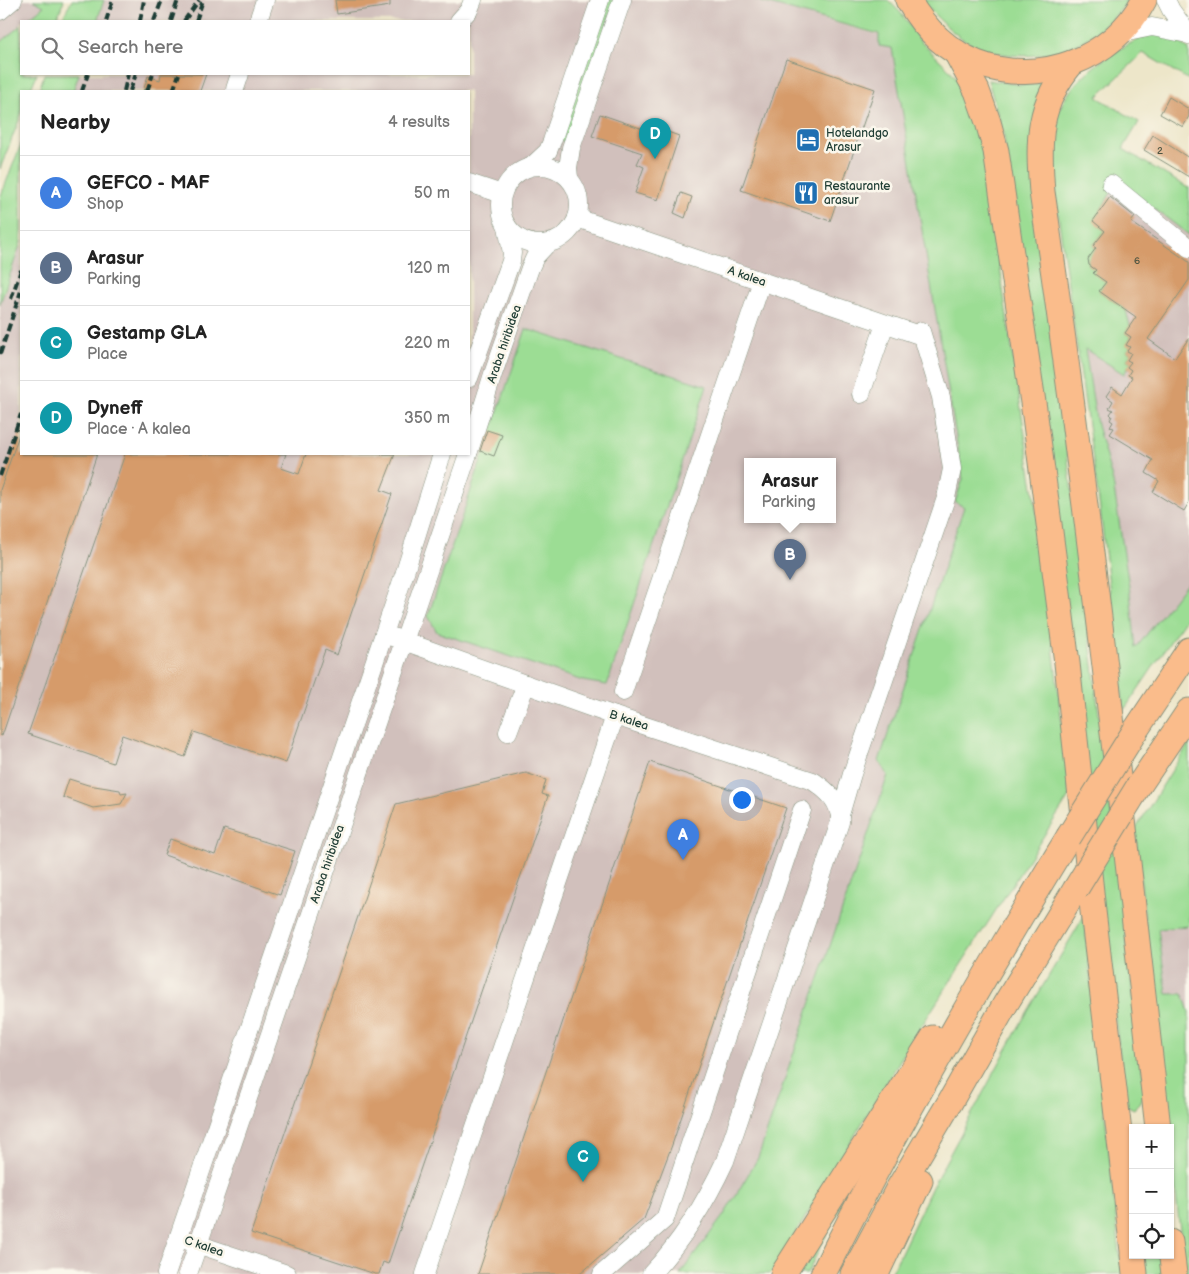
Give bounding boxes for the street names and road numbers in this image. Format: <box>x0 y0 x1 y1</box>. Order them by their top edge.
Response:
street label: A kalea <box>726 263 768 290</box>
street label: Araba hiribidea <box>484 303 525 385</box>
street label: B kalea <box>607 707 651 734</box>
street label: Araba hiribidea <box>307 823 348 905</box>
street label: C kalea <box>182 1233 226 1260</box>

